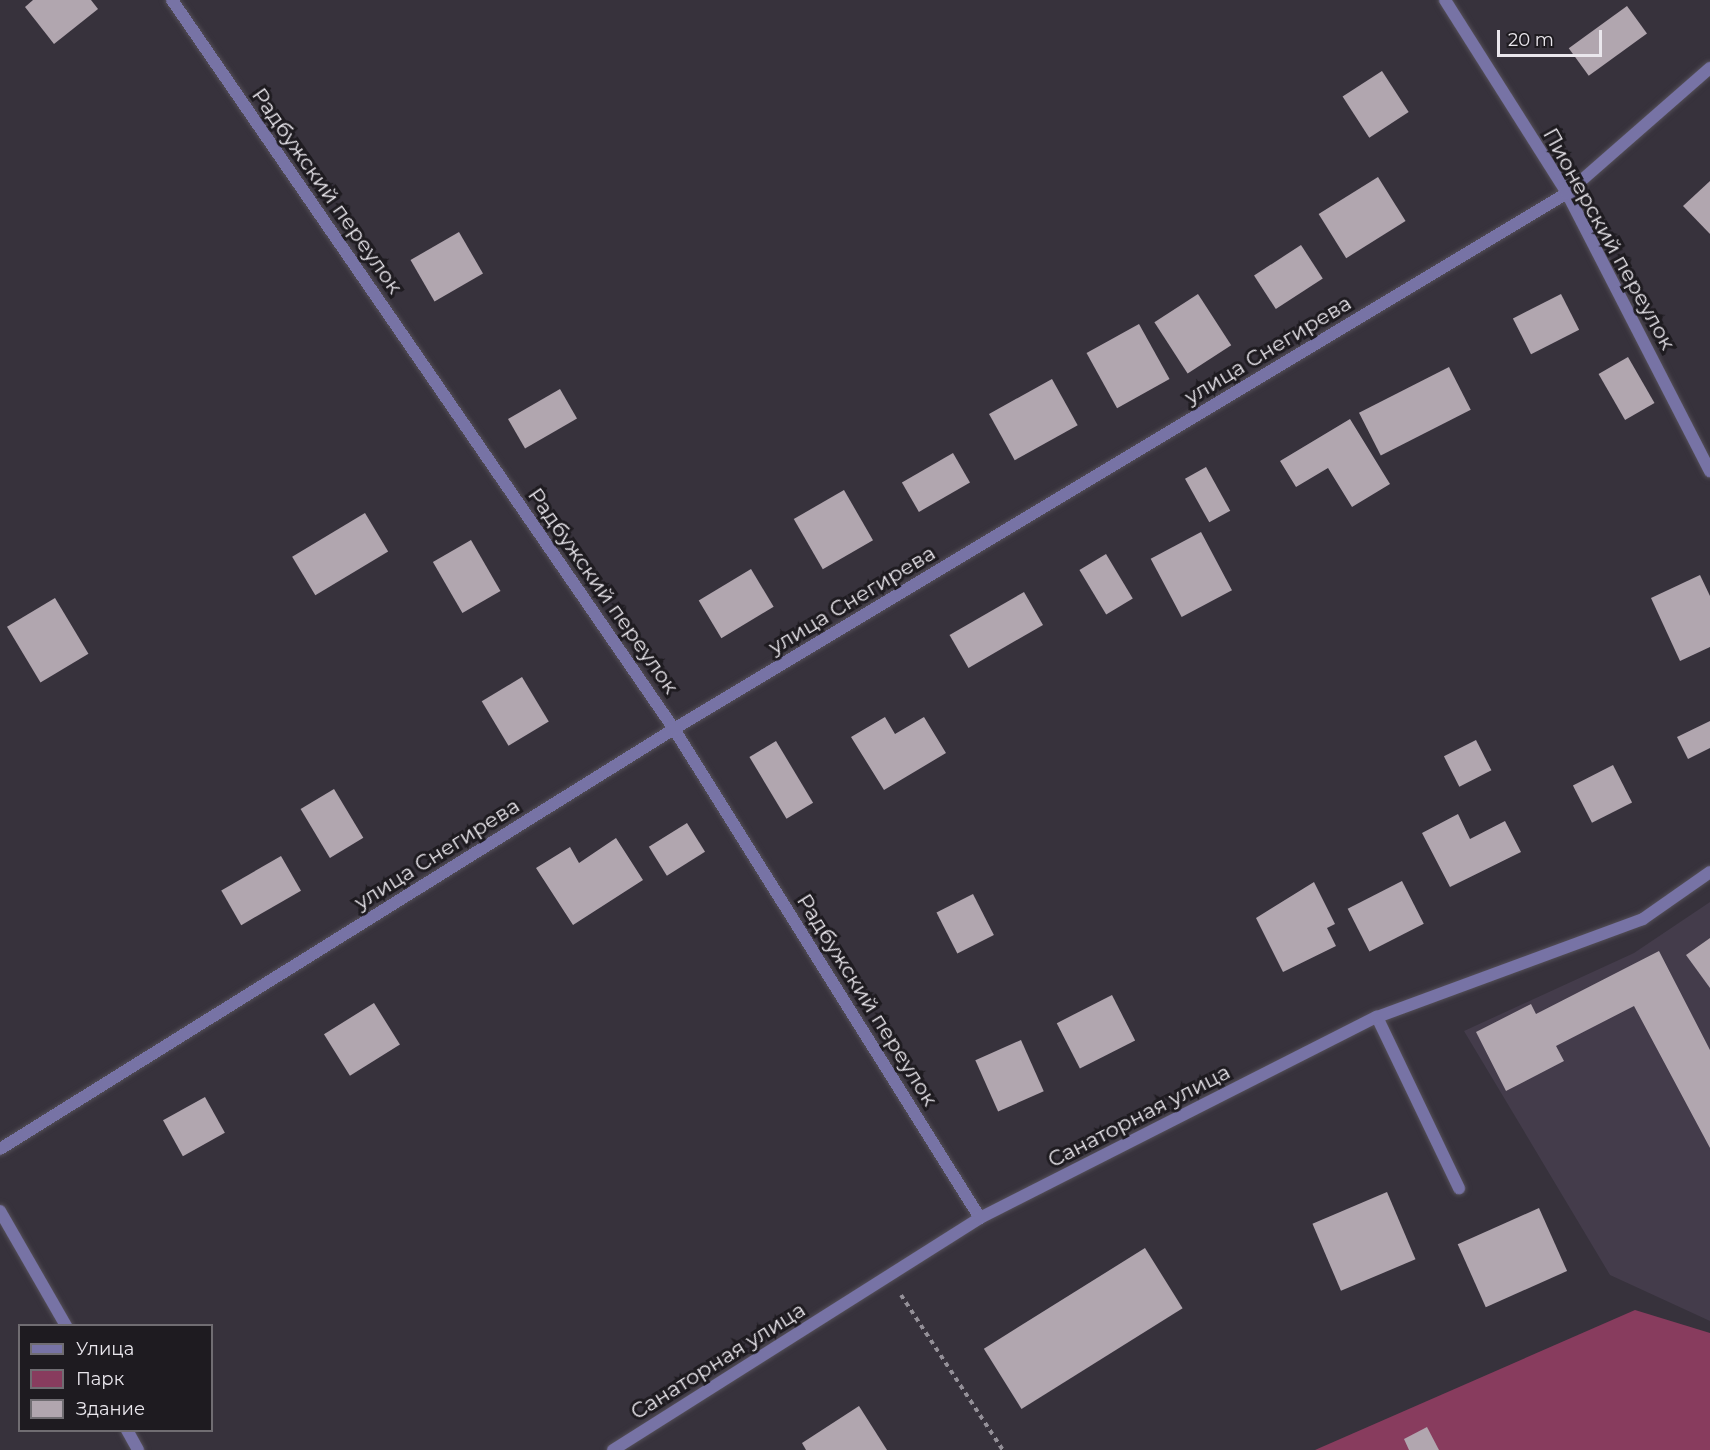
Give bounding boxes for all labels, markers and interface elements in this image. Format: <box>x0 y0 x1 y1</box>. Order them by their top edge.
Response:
scale bar <box>1500 18 1605 56</box>
text: 20 m <box>1508 29 1554 51</box>
street label: Радбужский переулок <box>246 83 408 299</box>
street label: Пионерский переулок <box>1538 124 1680 354</box>
street label: улица Снегирева <box>1180 290 1356 410</box>
street label: Радбужский переулок <box>522 483 684 699</box>
street label: улица Снегирева <box>764 540 940 660</box>
street label: улица Снегирева <box>350 793 524 915</box>
street label: Радбужский переулок <box>791 889 943 1111</box>
street label: Санаторная улица <box>1044 1059 1234 1173</box>
street label: Санаторная улица <box>626 1297 810 1425</box>
legend <box>18 1324 213 1432</box>
text: Улица <box>76 1338 134 1360</box>
text: Парк <box>76 1368 124 1390</box>
text: Здание <box>76 1398 145 1420</box>

